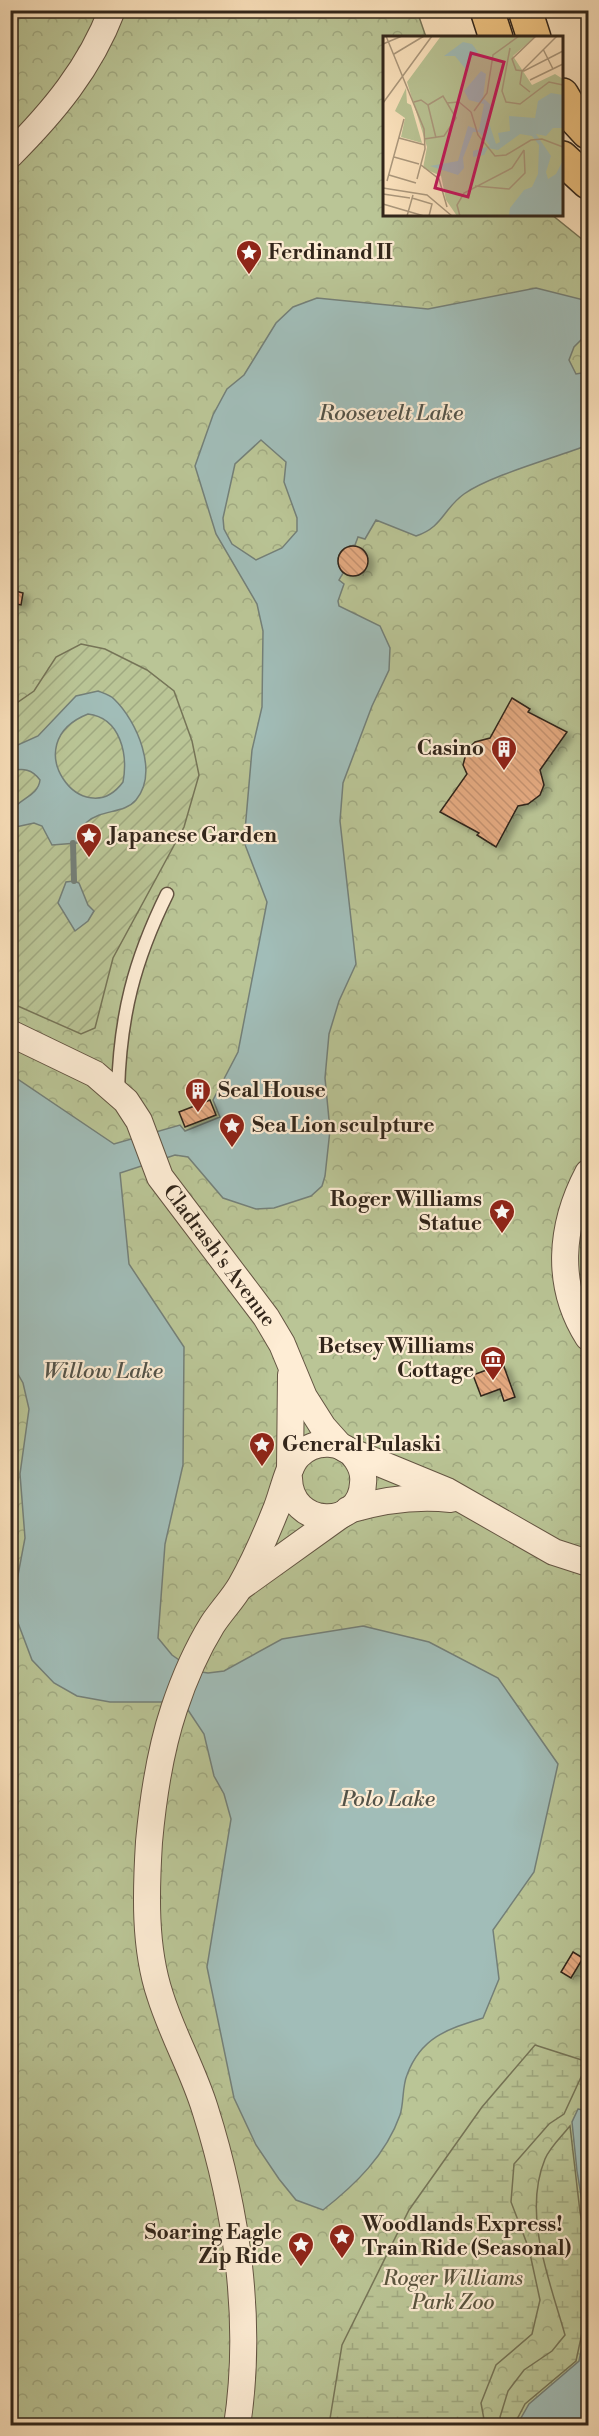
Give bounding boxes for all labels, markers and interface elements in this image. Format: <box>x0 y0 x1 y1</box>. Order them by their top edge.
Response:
inset map <box>383 36 563 216</box>
place icon: Ferdinand II <box>234 238 264 276</box>
place label: Ferdinand II <box>268 240 393 266</box>
water label: Roosevelt Lake <box>318 400 463 427</box>
building icon: Casino <box>489 734 519 772</box>
place label: Casino <box>417 736 484 762</box>
place icon: Japanese Garden <box>74 821 104 859</box>
place label: Japanese Garden <box>106 823 277 849</box>
building icon: Seal House <box>183 1076 213 1114</box>
place label: Seal House <box>218 1078 326 1104</box>
place icon: Sea Lion sculpture <box>217 1111 247 1149</box>
place label: Sea Lion sculpture <box>252 1113 435 1139</box>
street label: Cladrash's Avenue <box>157 1180 281 1332</box>
place label: Roger Williams Statue <box>330 1187 482 1237</box>
place icon: Roger Williams Statue <box>487 1197 517 1235</box>
place label: Betsey Williams Cottage <box>318 1334 474 1384</box>
museum icon: Betsey Williams Cottage <box>478 1344 508 1382</box>
water label: Willow Lake <box>43 1358 163 1385</box>
place icon: General Pulaski <box>247 1430 277 1468</box>
place label: General Pulaski <box>282 1432 441 1458</box>
water label: Polo Lake <box>340 1786 435 1813</box>
place label: Woodlands Express! Train Ride (Seasonal) <box>361 2212 571 2262</box>
place label: Soaring Eagle Zip Ride <box>145 2220 282 2270</box>
place icon: Woodlands Express! Train Ride (Seasonal) <box>327 2222 357 2260</box>
place icon: Soaring Eagle Zip Ride <box>286 2230 316 2268</box>
park label: Roger Williams Park Zoo <box>382 2266 523 2316</box>

